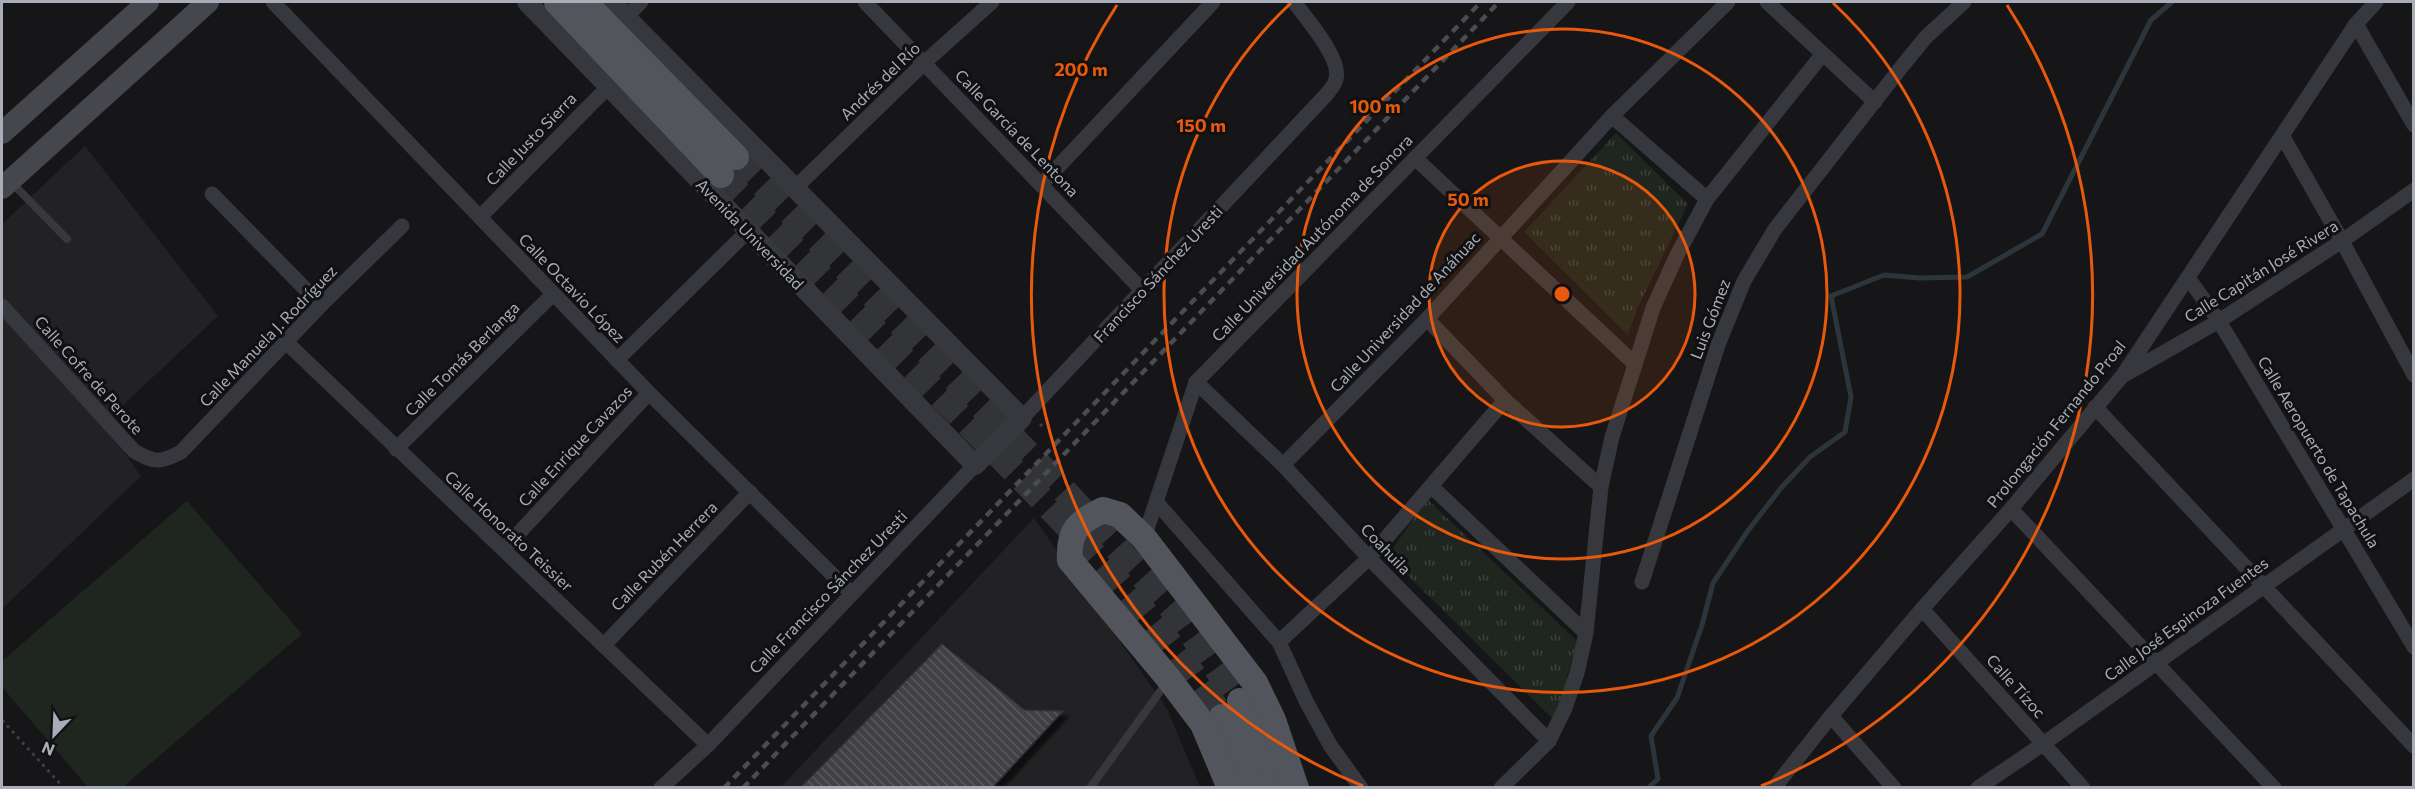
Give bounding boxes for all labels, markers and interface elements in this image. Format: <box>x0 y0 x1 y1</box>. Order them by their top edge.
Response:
street label: Andrés del Río <box>836 38 923 123</box>
text: 200 m <box>1054 58 1108 80</box>
street label: Calle García de Lentona <box>952 65 1083 200</box>
street label: Calle Justo Sierra <box>482 88 580 189</box>
text: 100 m <box>1349 95 1401 117</box>
text: 150 m <box>1176 114 1226 136</box>
street label: Calle Universidad Autónoma de Sonora <box>1207 130 1416 345</box>
street label: Avenida Universidad <box>693 174 808 293</box>
text: 50 m <box>1447 188 1489 210</box>
street label: Francisco Sánchez Uresti <box>1089 201 1226 346</box>
street label: Calle Capitán José Rivera <box>2180 215 2341 326</box>
street label: Calle Universidad de Anáhuac <box>1326 228 1484 395</box>
street label: Calle Octavio López <box>515 229 629 346</box>
street label: Calle Manuela J. Rodríguez <box>195 261 340 410</box>
street label: Luis Gómez <box>1686 276 1734 362</box>
centre of rings <box>1552 284 1572 304</box>
street label: Calle Tomás Berlanga <box>401 298 523 420</box>
street label: Calle Cofre de Perote <box>31 312 148 438</box>
street label: Prolongación Fernando Proal <box>1982 336 2129 511</box>
street label: Calle Aeropuerto de Tapachula <box>2255 352 2384 551</box>
street label: Calle Enrique Cavazos <box>514 381 635 510</box>
street label: Calle Honorato Teissier <box>441 466 578 595</box>
street label: Calle Rubén Herrera <box>607 497 721 614</box>
street label: Calle Francisco Sánchez Uresti <box>745 506 911 677</box>
street label: Coahuila <box>1357 519 1415 578</box>
street label: Calle José Espinoza Fuentes <box>2100 553 2271 684</box>
street label: Calle Tízoc <box>1983 650 2050 721</box>
north arrow <box>24 705 84 765</box>
text: N <box>39 738 57 760</box>

